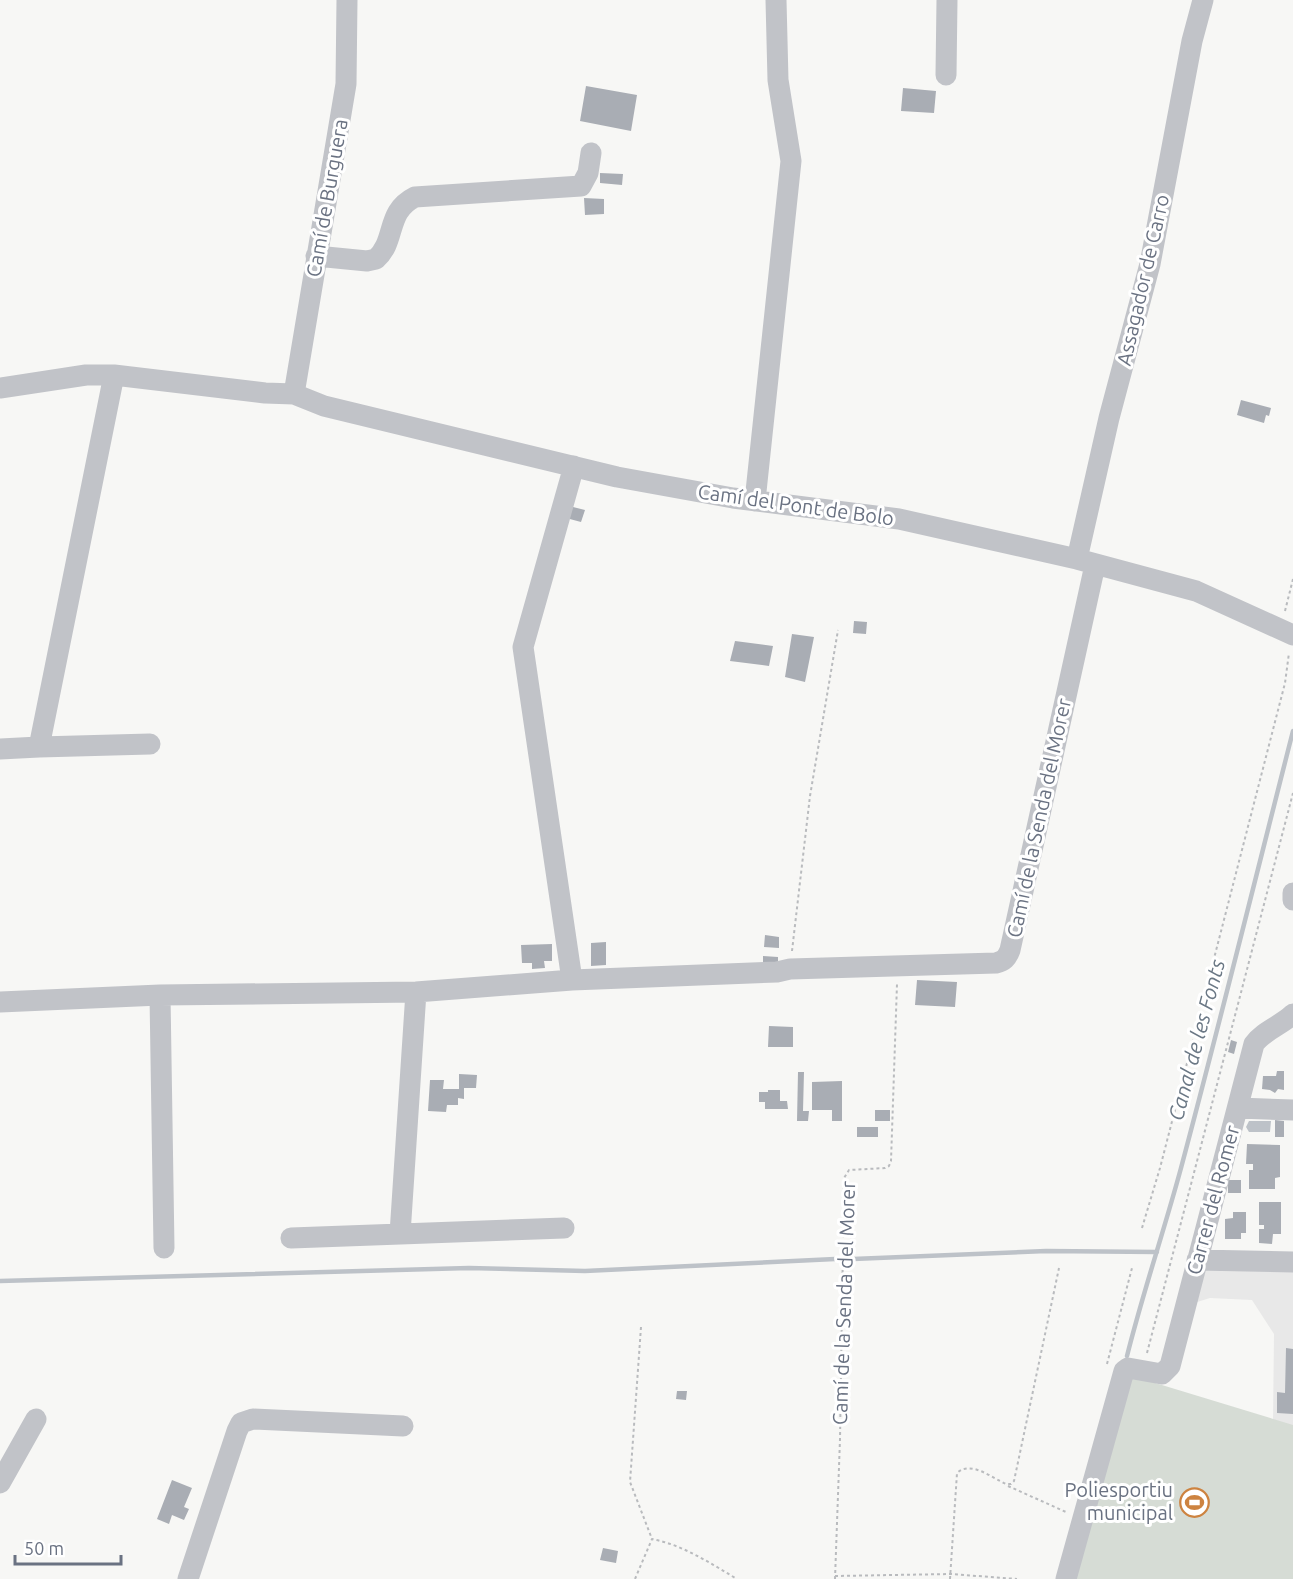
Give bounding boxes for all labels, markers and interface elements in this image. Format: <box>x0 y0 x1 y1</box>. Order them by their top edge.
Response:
street label: Camí de Burguera <box>301 117 352 279</box>
street label: Assagador de Carro <box>1112 192 1173 368</box>
street label: Camí del Pont de Bolo <box>697 479 896 530</box>
street label: Camí de la Senda del Morer <box>1002 696 1075 940</box>
water label: Canal de les Fonts <box>1163 956 1229 1123</box>
street label: Carrer del Romer <box>1182 1122 1244 1277</box>
street label: Camí de la Senda del Morer <box>828 1180 859 1425</box>
place label: Poliesportiu municipal <box>1065 1478 1173 1524</box>
sports icon: Poliesportiu municipal <box>1178 1486 1210 1518</box>
scale bar <box>15 1528 122 1566</box>
text: 50 m <box>24 1538 64 1558</box>

